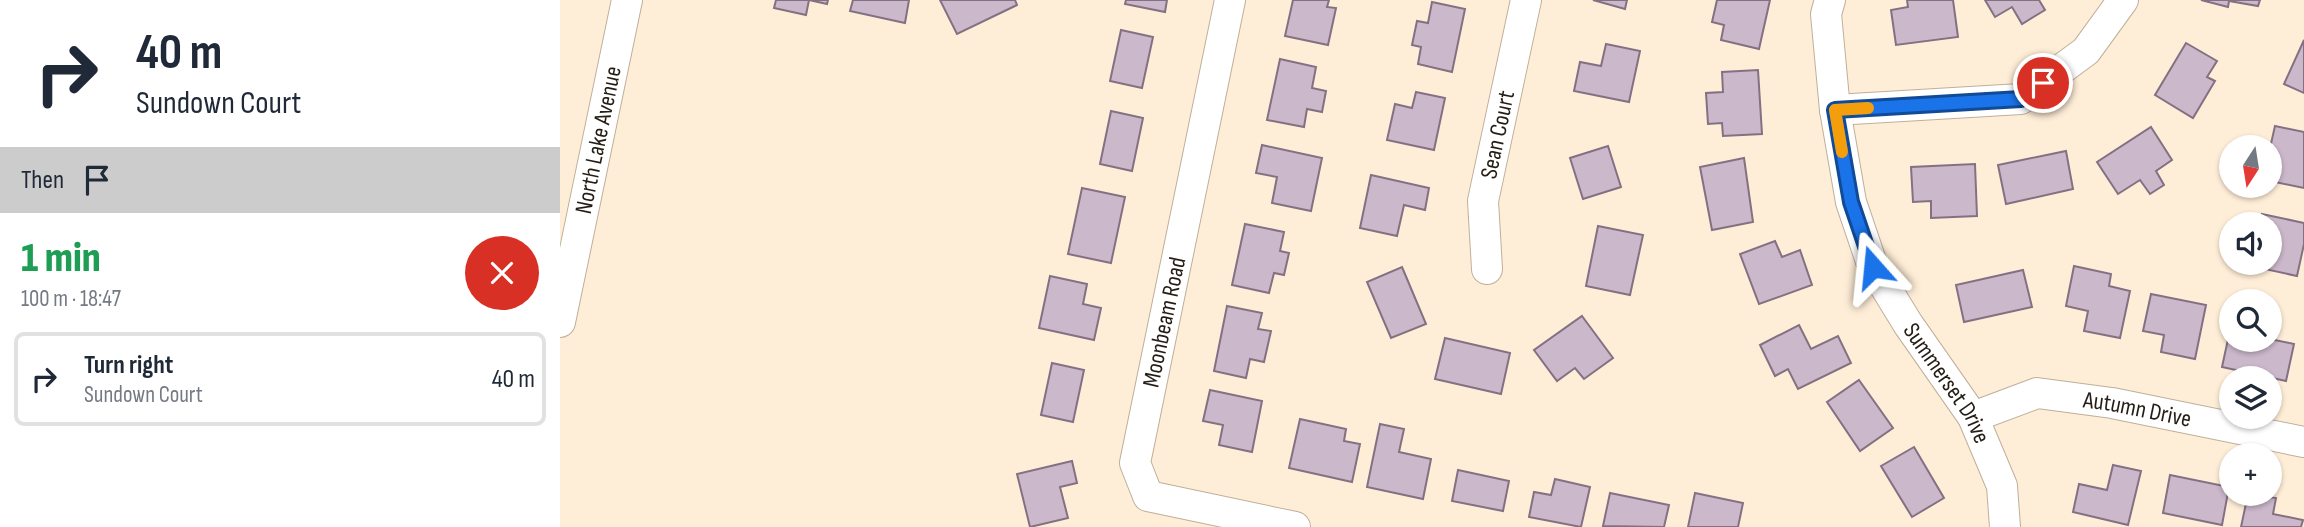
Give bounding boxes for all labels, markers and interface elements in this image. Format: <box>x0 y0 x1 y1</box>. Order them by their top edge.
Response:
text: 40 m <box>136 24 222 83</box>
icon: right <box>21 28 112 119</box>
pin <box>2013 53 2073 113</box>
street label: North Lake Avenue <box>569 64 628 216</box>
icon: arrive <box>2024 64 2062 102</box>
text: Sundown Court <box>136 84 301 123</box>
street label: Sean Court <box>1474 88 1521 181</box>
north arrow <box>2219 135 2282 198</box>
map controls <box>2219 135 2282 506</box>
icon: arrive <box>78 161 116 199</box>
text: Then <box>21 165 64 196</box>
button: sound <box>2219 212 2282 275</box>
position arrow <box>1836 230 1910 304</box>
text: 1 min <box>21 233 101 284</box>
button: close <box>465 236 539 310</box>
street label: Moonbeam Road <box>1137 254 1192 390</box>
text: 100 m · 18:47 <box>21 285 121 313</box>
button: search <box>2219 289 2282 352</box>
street label: Summerset Drive <box>1897 317 1996 448</box>
text: Turn right <box>84 350 173 381</box>
icon: right <box>25 360 63 398</box>
text: 40 m <box>492 364 535 395</box>
button: layers <box>2219 366 2282 429</box>
text: Sundown Court <box>84 381 203 409</box>
street label: Autumn Drive <box>2081 385 2194 434</box>
button: + <box>2219 443 2282 506</box>

